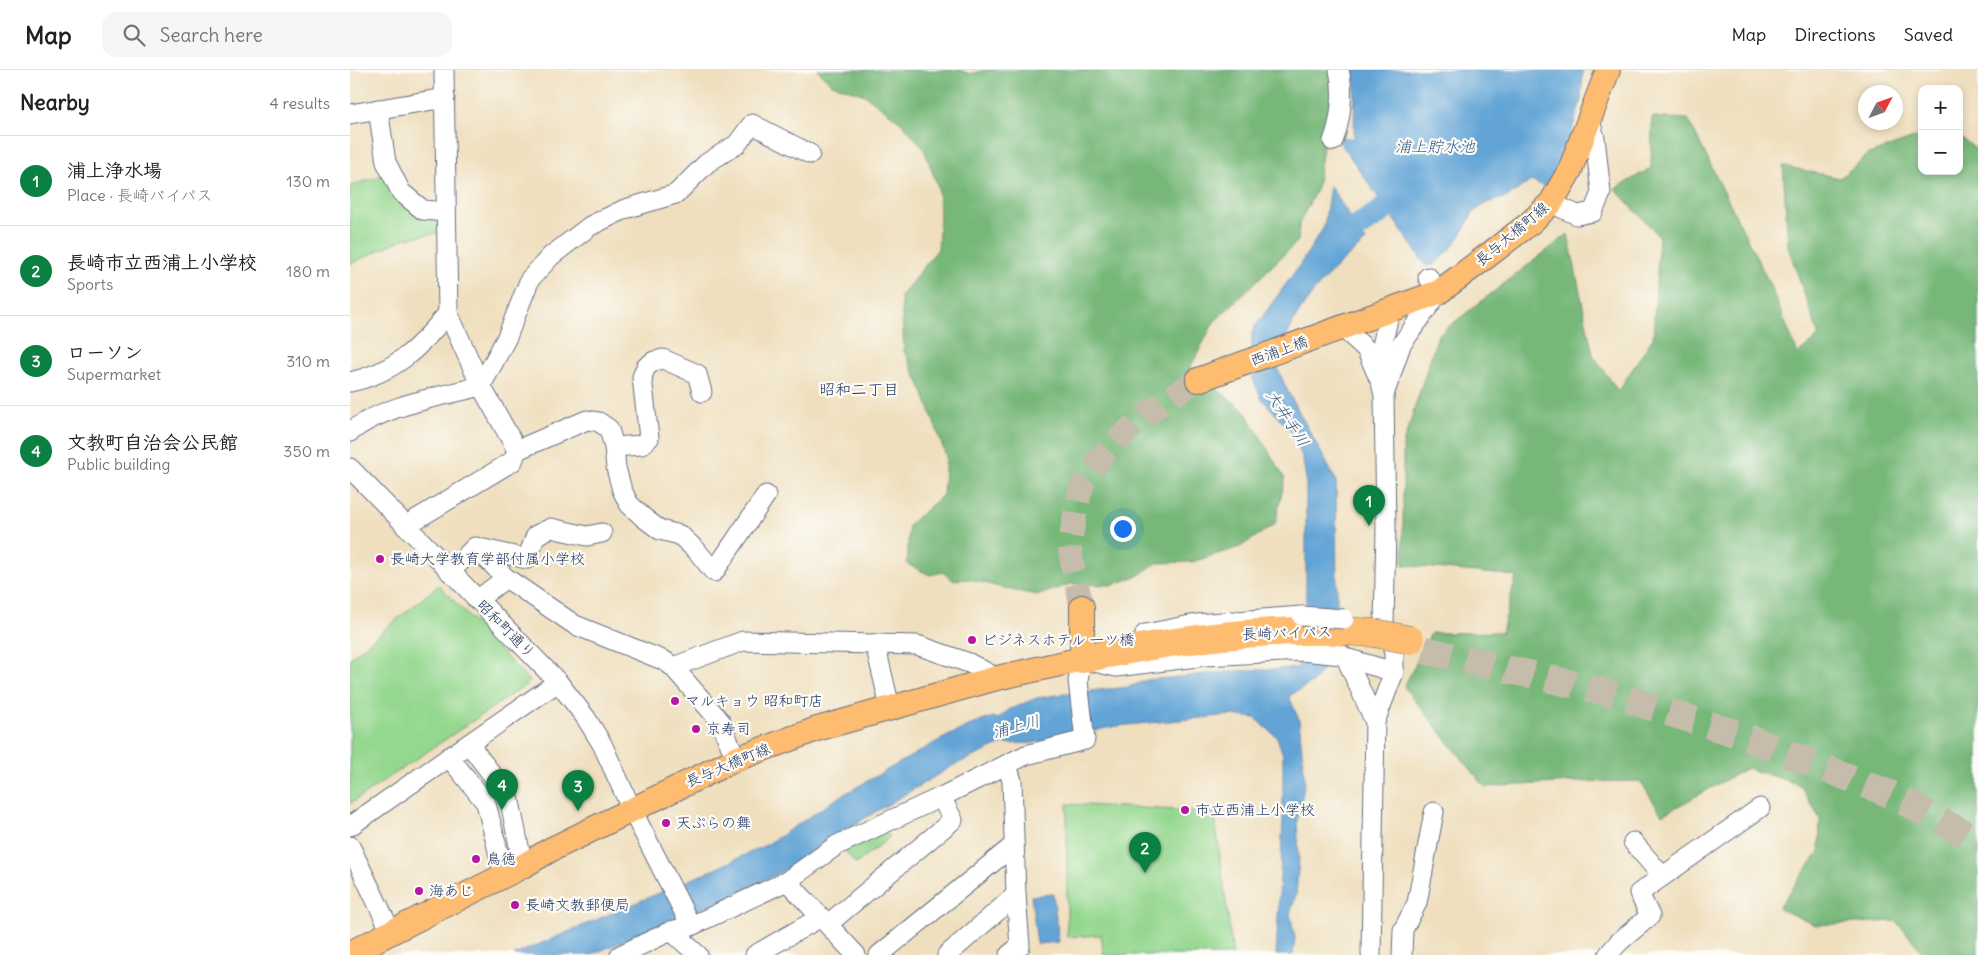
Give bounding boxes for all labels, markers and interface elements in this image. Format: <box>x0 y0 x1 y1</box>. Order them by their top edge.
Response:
search box <box>102 12 452 57</box>
text: Map <box>25 20 72 50</box>
icon: search <box>120 21 148 49</box>
text: Search here <box>160 23 263 47</box>
text: Map <box>1731 23 1766 46</box>
text: Directions <box>1794 23 1876 46</box>
text: Saved <box>1904 23 1953 46</box>
north arrow <box>1858 85 1903 130</box>
map controls <box>1918 85 1963 175</box>
button: + <box>1918 85 1963 130</box>
text: Nearby <box>20 89 90 116</box>
text: 4 results <box>269 93 330 113</box>
button: − <box>1918 130 1963 175</box>
water label: 浦上貯水池 <box>1395 136 1476 156</box>
text: 浦上浄水場 <box>67 158 162 182</box>
text: 1 <box>33 171 39 191</box>
text: 130 m <box>286 171 330 191</box>
text: Place · 長崎バイパス <box>67 185 213 205</box>
street label: 長与大橋町線 <box>1471 197 1552 270</box>
text: 長崎市立西浦上小学校 <box>67 250 257 274</box>
text: 2 <box>32 261 40 281</box>
text: 180 m <box>286 261 330 281</box>
text: Sports <box>67 274 113 294</box>
street label: 西浦上橋 <box>1247 331 1310 370</box>
text: ローソン <box>67 340 143 364</box>
text: 3 <box>31 351 41 371</box>
text: 310 m <box>286 351 330 371</box>
text: Supermarket <box>67 364 161 384</box>
district label: 昭和二丁目 <box>819 379 899 399</box>
water label: 大井手川 <box>1262 386 1314 450</box>
text: 文教町自治会公民館 <box>67 430 238 454</box>
text: 4 <box>31 441 41 461</box>
text: 350 m <box>283 441 330 461</box>
text: Public building <box>67 454 170 474</box>
pin: 1 <box>1353 485 1385 526</box>
your location <box>1110 516 1136 542</box>
place label: 長崎大学教育学部付属小学校 <box>390 549 585 568</box>
marker: 長崎大学教育学部付属小学校 <box>374 553 386 565</box>
street label: 昭和町通り <box>473 595 540 662</box>
street label: 長崎バイパス <box>1242 621 1332 644</box>
place label: ビジネスホテル 一ツ橋 <box>982 630 1134 649</box>
marker: ビジネスホテル 一ツ橋 <box>966 634 978 646</box>
place label: マルキョウ 昭和町店 <box>685 691 823 710</box>
marker: マルキョウ 昭和町店 <box>669 695 681 707</box>
water label: 浦上川 <box>990 710 1042 742</box>
place label: 京寿司 <box>706 719 751 738</box>
marker: 京寿司 <box>690 723 702 735</box>
street label: 長与大橋町線 <box>683 738 773 791</box>
pin: 4 <box>486 769 518 810</box>
pin: 3 <box>562 770 594 811</box>
place label: 市立西浦上小学校 <box>1195 800 1315 819</box>
marker: 市立西浦上小学校 <box>1179 804 1191 816</box>
place label: 天ぷらの舞 <box>676 813 751 832</box>
marker: 天ぷらの舞 <box>660 817 672 829</box>
pin: 2 <box>1129 832 1161 873</box>
place label: 鳥徳 <box>486 849 516 868</box>
marker: 鳥徳 <box>470 853 482 865</box>
place label: 海あじ <box>429 881 474 900</box>
marker: 海あじ <box>413 885 425 897</box>
place label: 長崎文教郵便局 <box>525 895 630 914</box>
marker: 長崎文教郵便局 <box>509 899 521 911</box>

